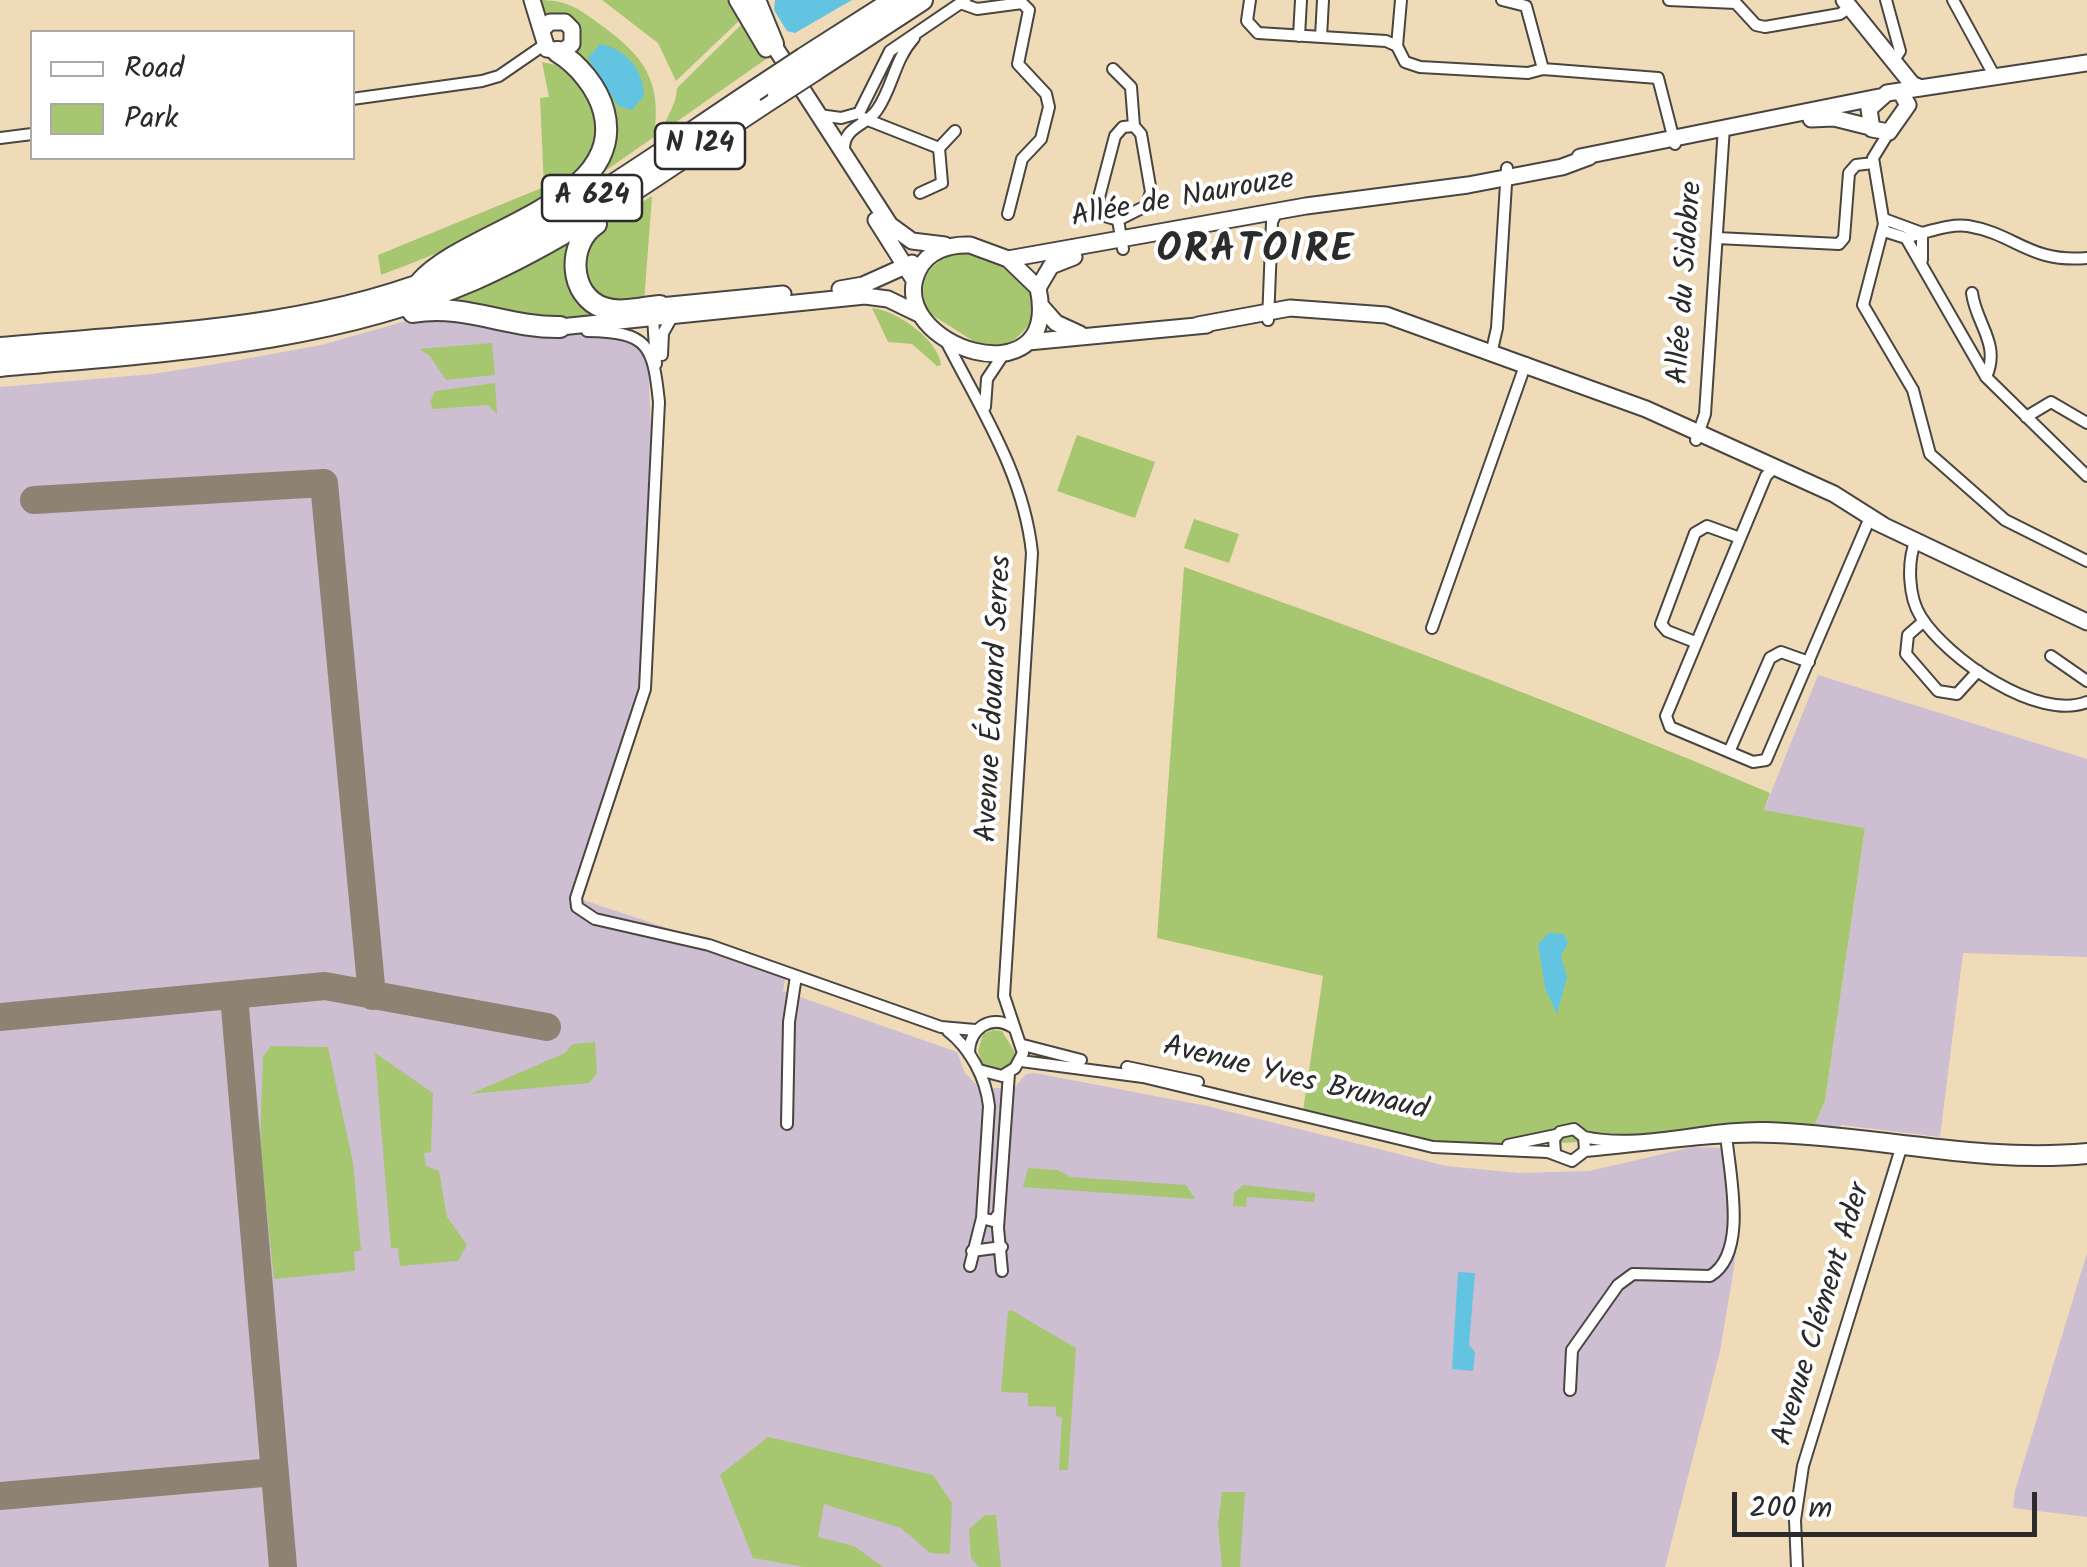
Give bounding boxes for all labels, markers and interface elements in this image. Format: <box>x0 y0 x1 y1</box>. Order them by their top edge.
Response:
legend <box>30 30 355 160</box>
text: Road <box>124 45 184 93</box>
text: Park <box>124 95 178 143</box>
road number: N 124 <box>655 123 745 169</box>
street label: Allée de Naurouze <box>1069 164 1297 238</box>
road number: A 624 <box>542 175 642 221</box>
street label: Allée du Sidobre <box>1663 180 1713 386</box>
district label: ORATOIRE <box>1157 230 1355 278</box>
street label: Avenue Édouard Serres <box>972 555 1022 843</box>
street label: Avenue Yves Brunaud <box>1159 1031 1431 1131</box>
street label: Avenue Clément Ader <box>1767 1179 1881 1451</box>
scale bar <box>1737 1472 2042 1534</box>
text: 200 m <box>1749 1485 1832 1533</box>

